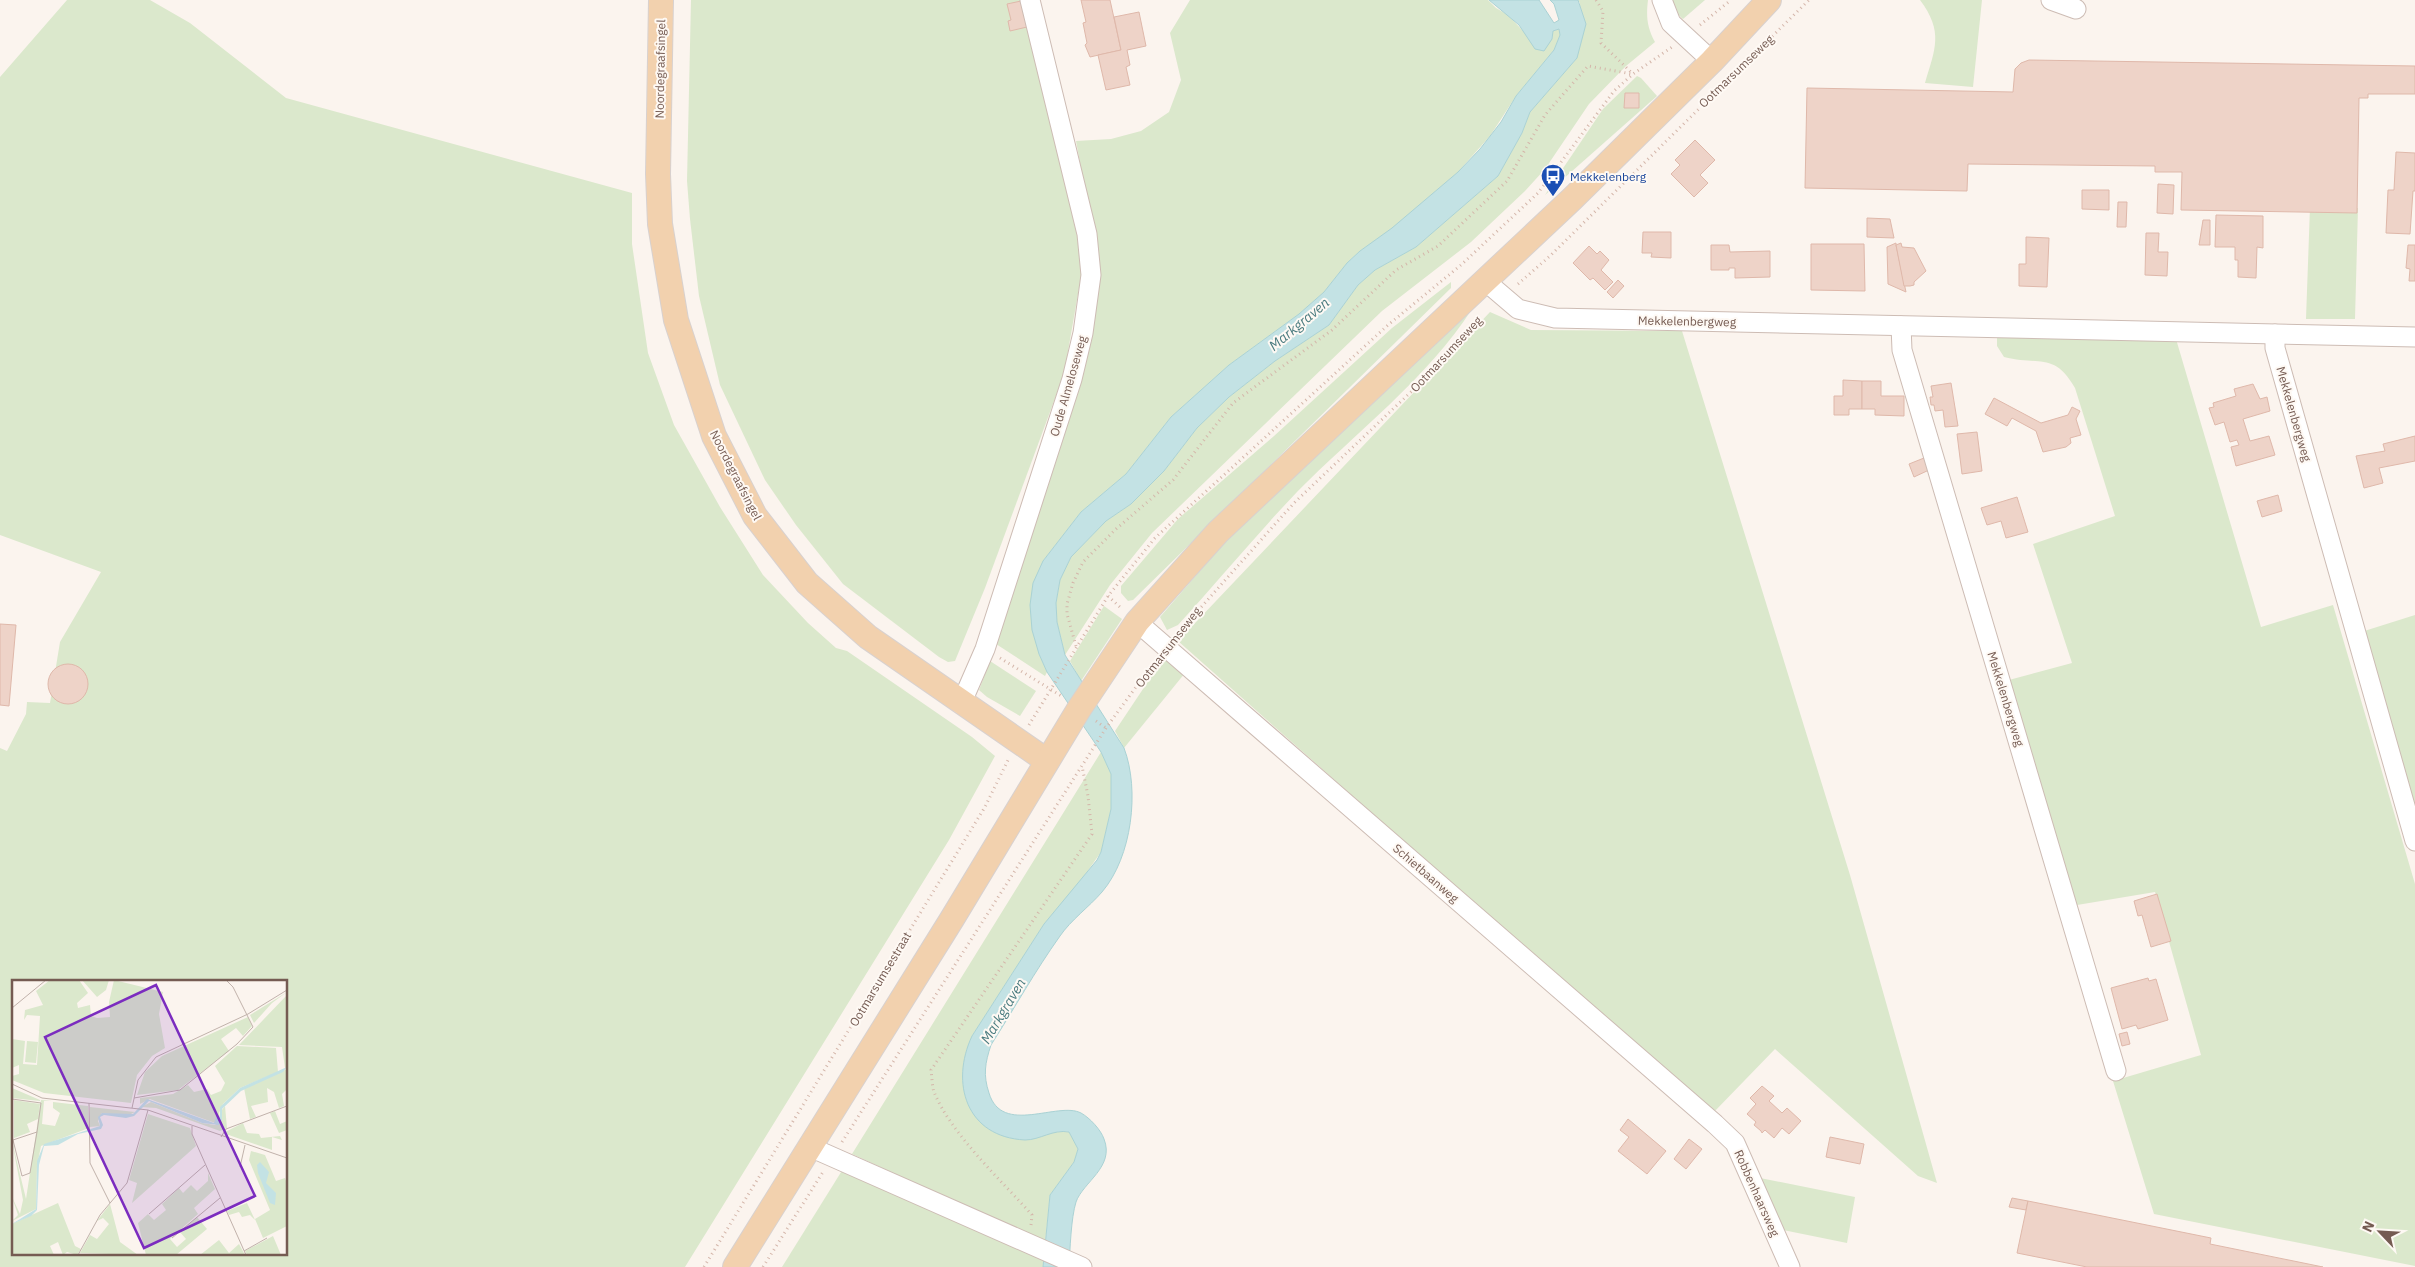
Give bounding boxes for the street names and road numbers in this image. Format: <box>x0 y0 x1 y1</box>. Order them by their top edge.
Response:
street label: Noordegraafsingel <box>652 19 668 119</box>
street label: Ootmarsumseweg <box>1695 31 1777 111</box>
street label: Ootmarsumseweg <box>1407 312 1485 395</box>
street label: Mekkelenbergweg <box>1638 313 1737 329</box>
street label: Oude Almeloseweg <box>1046 333 1090 438</box>
street label: Mekkelenbergweg <box>2273 365 2315 464</box>
street label: Noordegraafsingel <box>707 427 765 523</box>
street label: Ootmarsumseweg <box>1132 603 1205 690</box>
street label: Mekkelenbergweg <box>1984 650 2028 749</box>
street label: Schietbaanweg <box>1390 840 1462 906</box>
street label: Ootmarsumsestraat <box>846 929 914 1029</box>
street label: Robbenhaarsweg <box>1731 1147 1783 1239</box>

